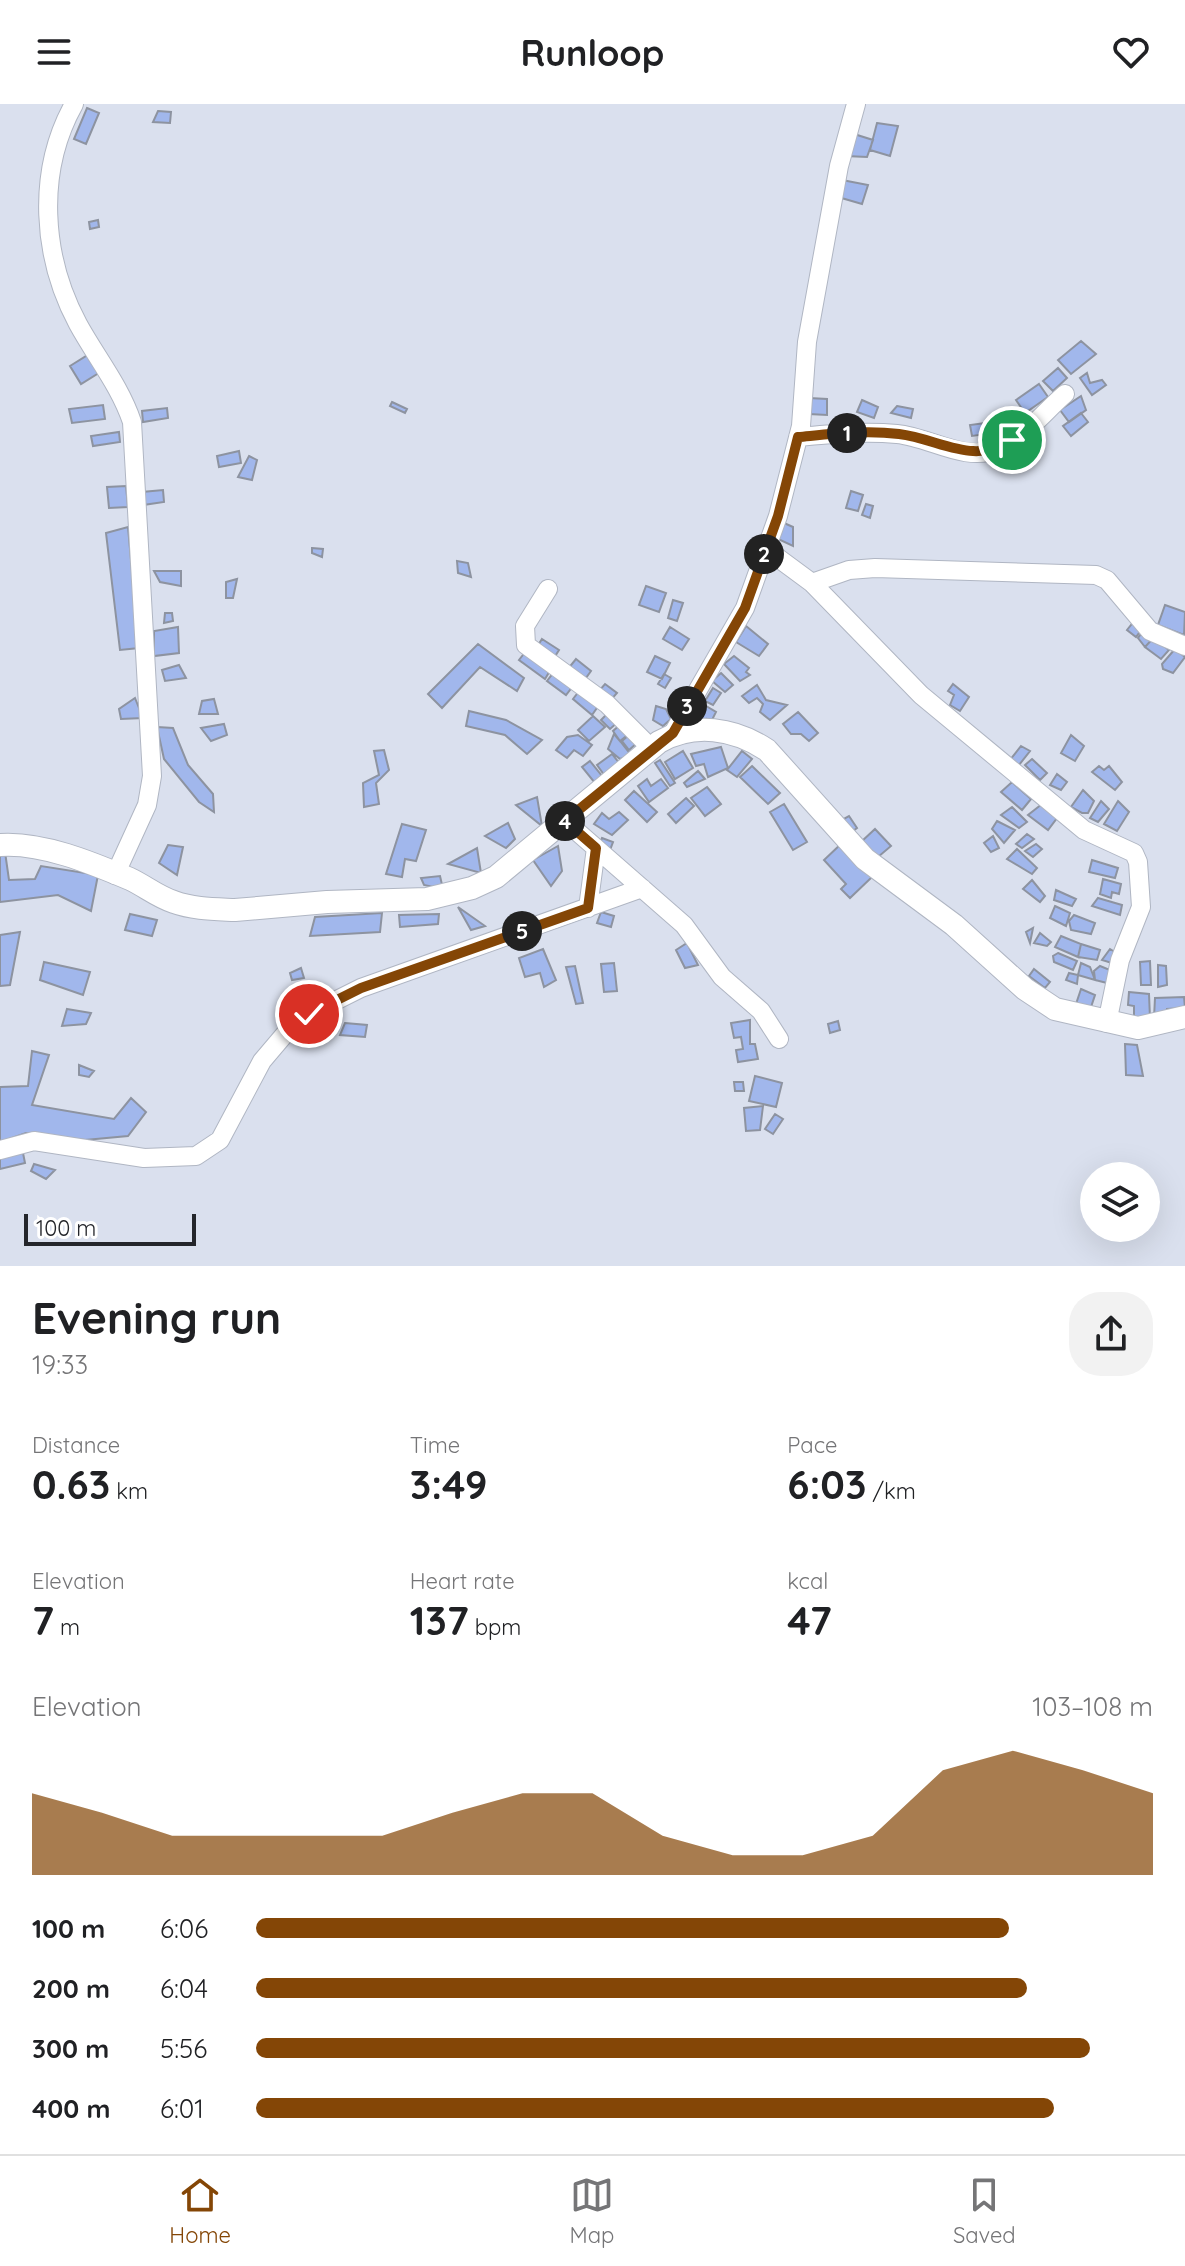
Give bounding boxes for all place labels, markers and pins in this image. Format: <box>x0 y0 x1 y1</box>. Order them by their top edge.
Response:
pin <box>978 406 1046 474</box>
pin: 1 <box>827 413 867 453</box>
pin: 2 <box>744 534 784 574</box>
pin: 3 <box>667 686 707 726</box>
pin: 4 <box>545 801 585 841</box>
pin: 5 <box>502 911 542 951</box>
pin <box>275 980 343 1048</box>

